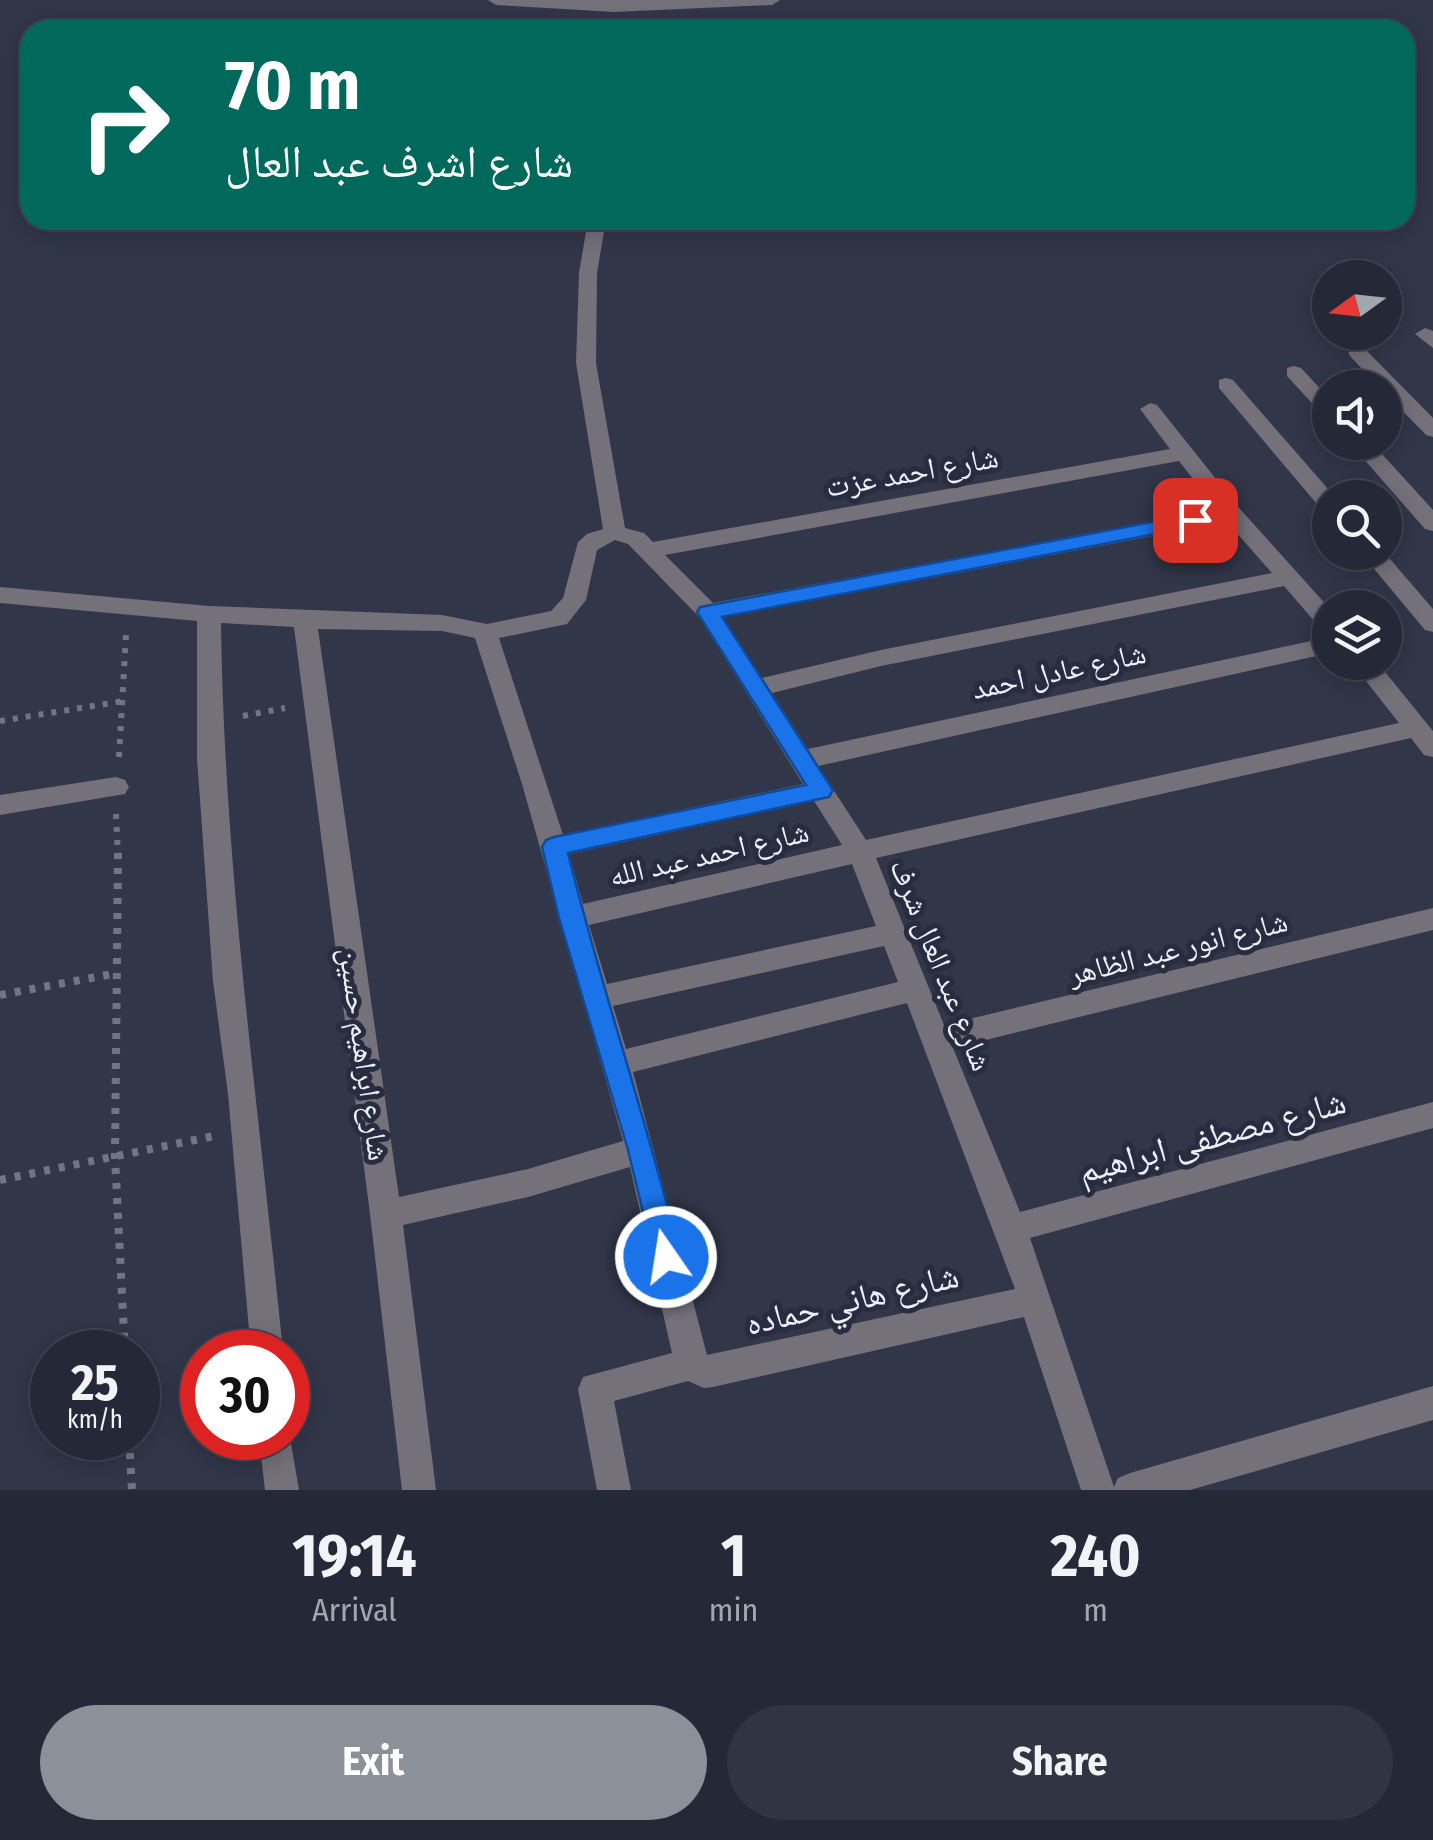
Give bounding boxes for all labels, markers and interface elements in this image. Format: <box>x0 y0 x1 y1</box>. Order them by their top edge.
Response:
text: 70 m <box>225 44 360 128</box>
icon: right <box>60 60 190 190</box>
text: شارع اشرف عبد العال <box>225 135 573 189</box>
north arrow <box>1312 260 1402 350</box>
map controls <box>1312 260 1402 680</box>
button: sound <box>1312 370 1402 460</box>
street label: شارع احمد عزت <box>823 439 1001 506</box>
pin <box>1153 478 1238 563</box>
button: search <box>1312 480 1402 570</box>
icon: arrive <box>1168 493 1223 548</box>
button: layers <box>1312 590 1402 680</box>
street label: شارع عادل احمد <box>969 635 1150 708</box>
street label: شارع احمد عبد الله <box>606 814 812 895</box>
street label: شارع عبد العال شرف <box>881 854 1000 1076</box>
street label: شارع انور عبد الظاهر <box>1064 903 1292 994</box>
street label: شارع ابراهيم حسين <box>329 945 397 1163</box>
street label: شارع مصطفى ابراهيم <box>1074 1080 1351 1194</box>
position arrow <box>614 1205 718 1309</box>
street label: شارع هاني حماده <box>741 1254 964 1351</box>
speed limit sign: 30 <box>180 1330 310 1460</box>
text: 25 <box>71 1353 119 1413</box>
text: km/h <box>67 1405 123 1435</box>
text: 19:14 <box>292 1520 417 1592</box>
text: 1 <box>721 1520 746 1592</box>
text: 240 <box>1051 1520 1141 1592</box>
text: Arrival <box>312 1591 397 1629</box>
text: min <box>709 1591 758 1629</box>
text: m <box>1083 1591 1108 1629</box>
button: Exit <box>40 1705 707 1820</box>
button: Share <box>727 1705 1393 1820</box>

